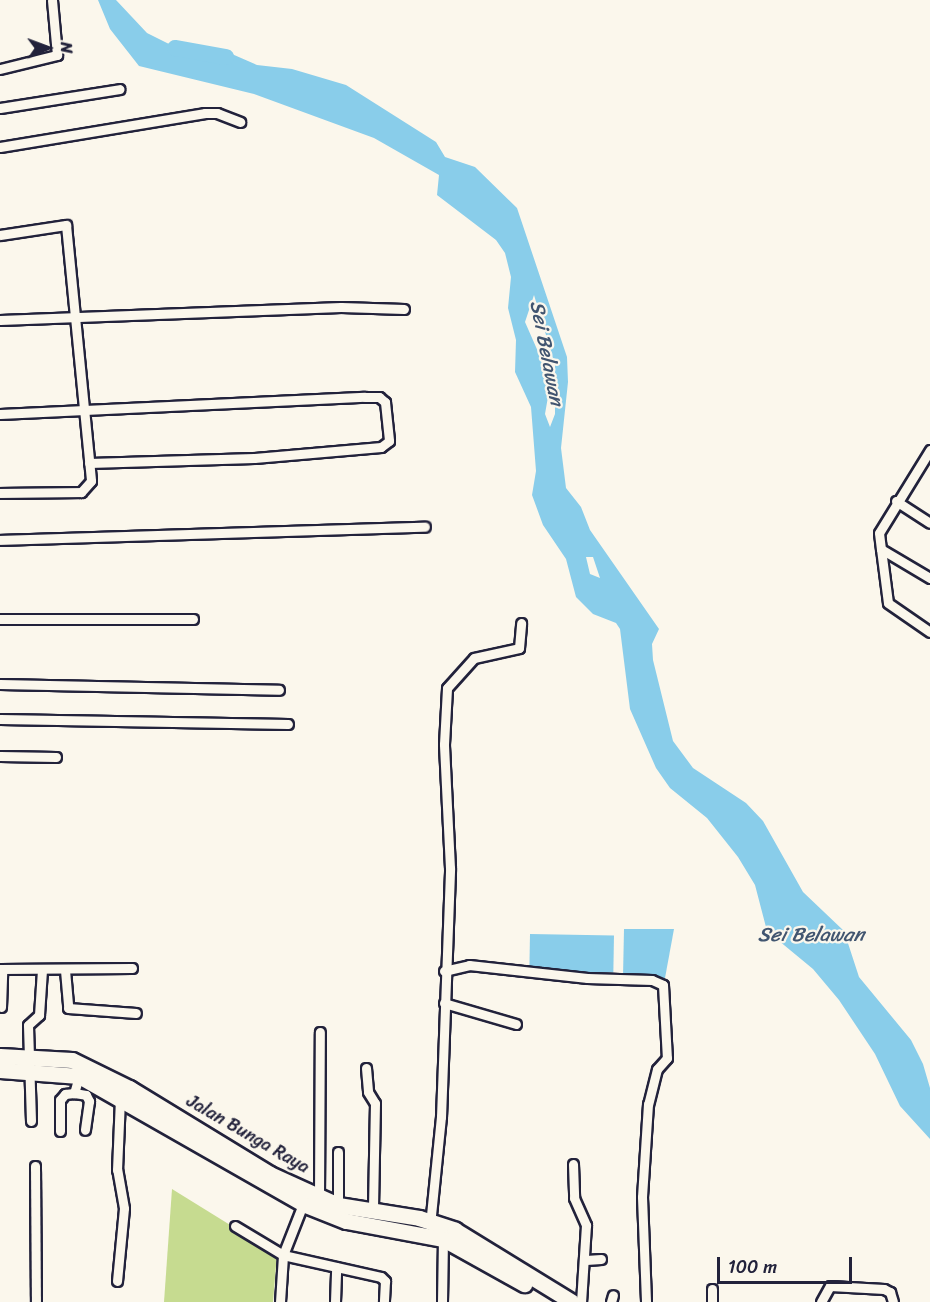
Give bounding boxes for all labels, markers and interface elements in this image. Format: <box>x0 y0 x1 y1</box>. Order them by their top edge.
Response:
north arrow <box>18 18 78 78</box>
text: N <box>52 42 81 53</box>
water label: Sei Belawan <box>525 298 569 408</box>
water label: Sei Belawan <box>758 922 864 946</box>
street label: Jalan Bunga Raya <box>183 1090 313 1178</box>
scale bar <box>720 1245 855 1283</box>
text: 100 m <box>728 1251 777 1283</box>

